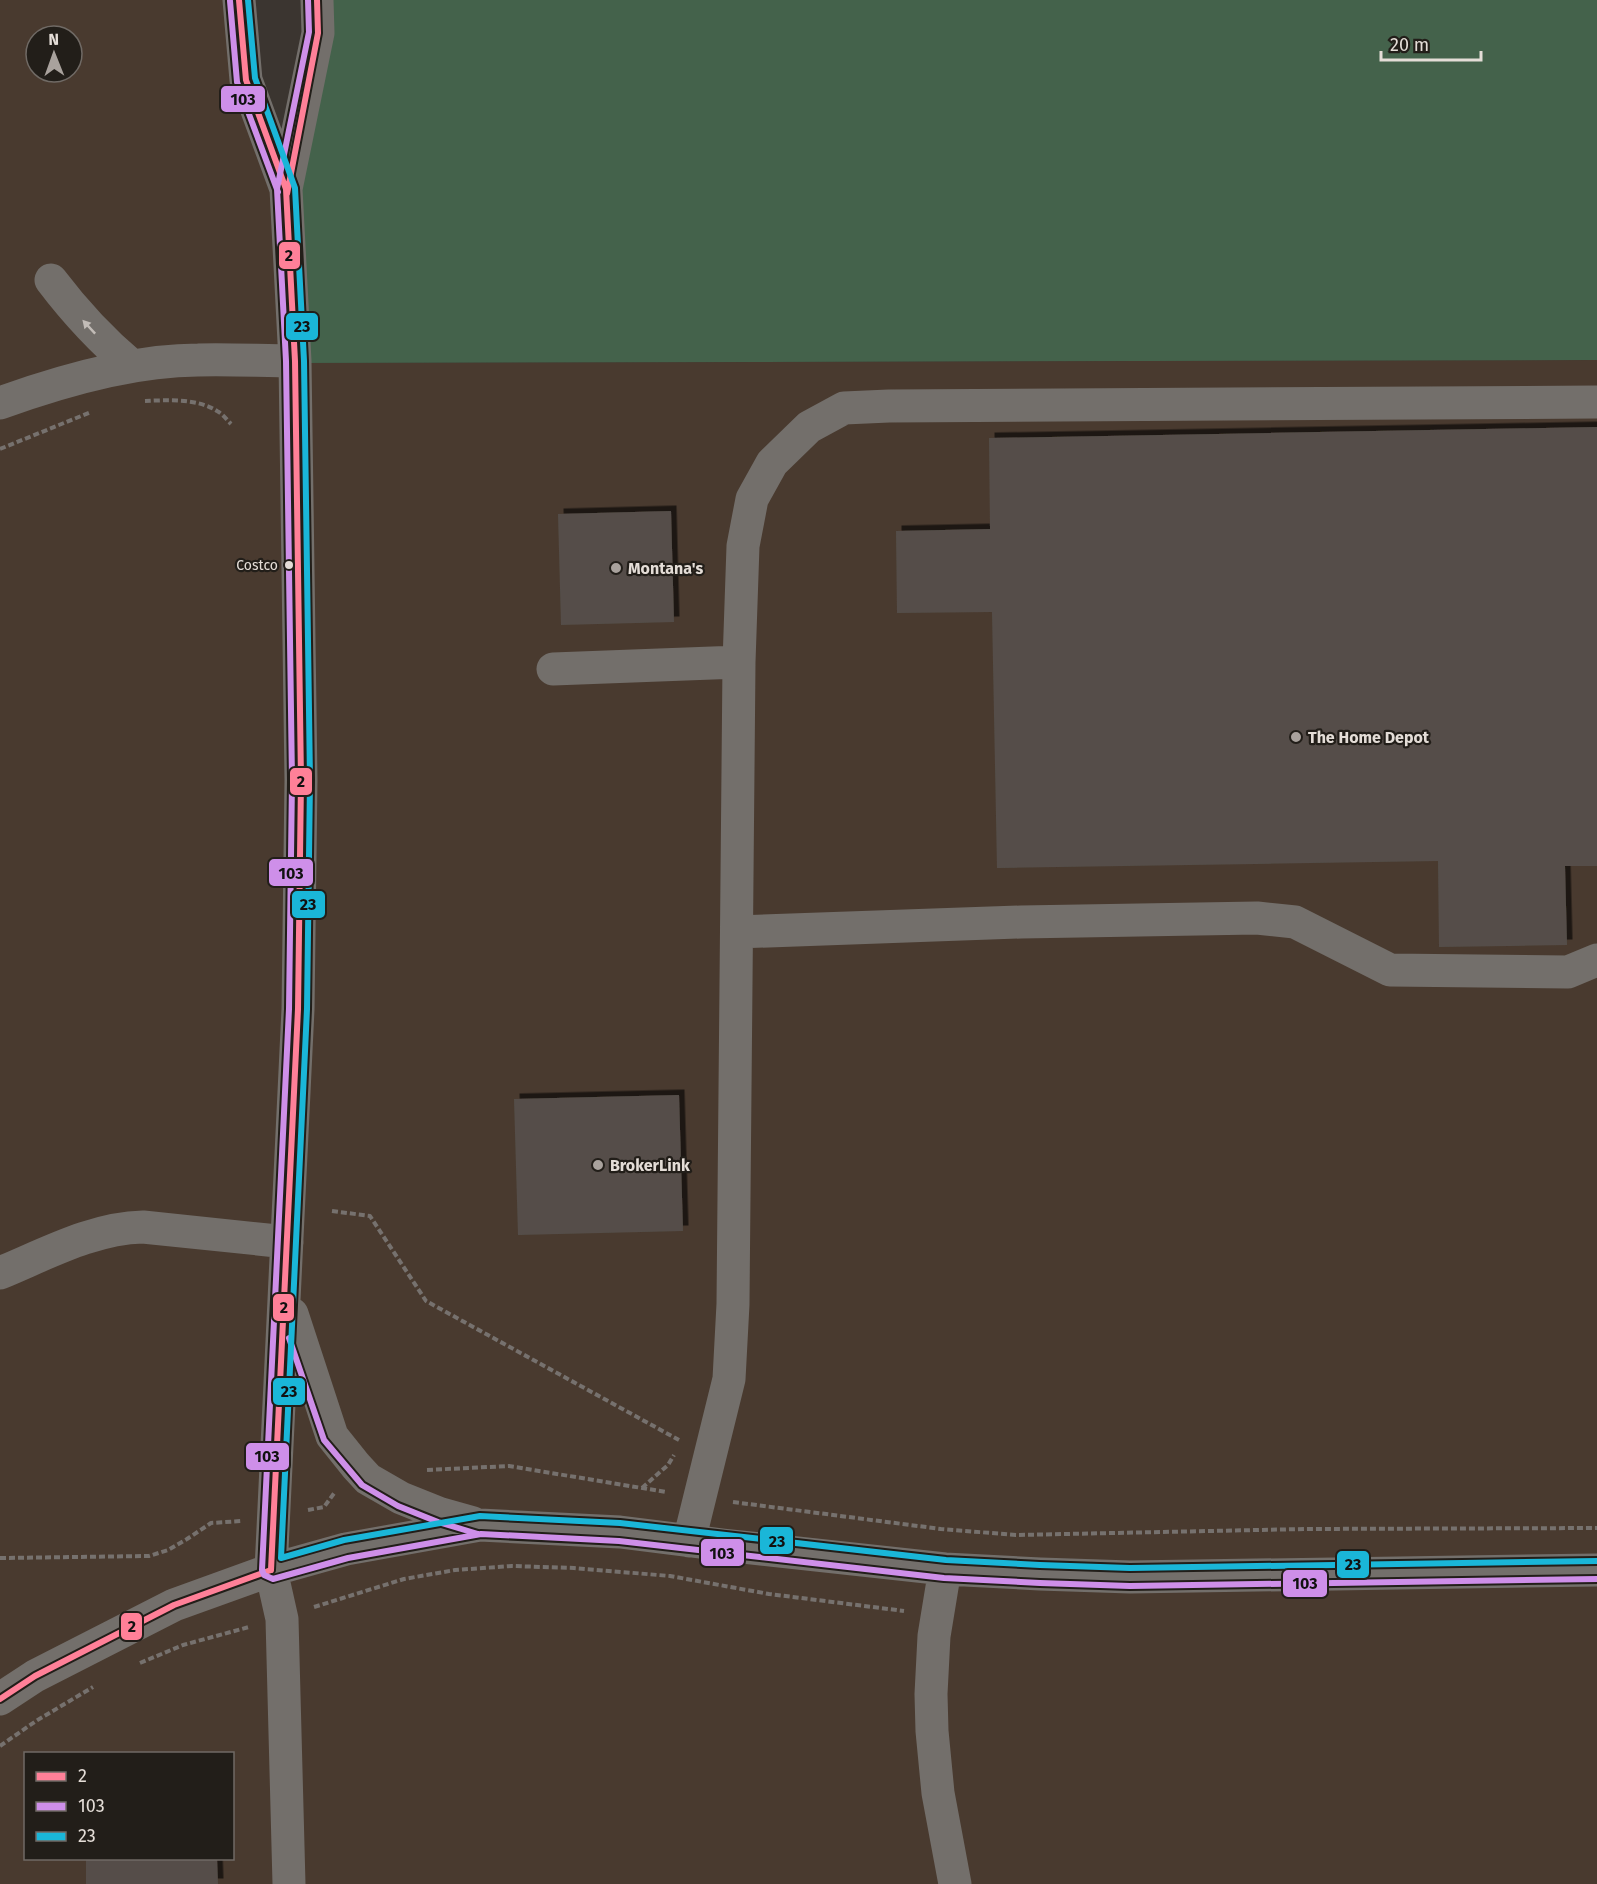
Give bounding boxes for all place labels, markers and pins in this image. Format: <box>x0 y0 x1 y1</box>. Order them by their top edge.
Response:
place label: Costco <box>236 557 278 574</box>
marker: Costco <box>283 559 295 571</box>
place label: Montana's <box>628 559 703 578</box>
marker: Montana's <box>609 561 623 575</box>
place label: The Home Depot <box>1308 728 1430 747</box>
marker: The Home Depot <box>1289 730 1303 744</box>
place label: BrokerLink <box>610 1156 690 1175</box>
marker: BrokerLink <box>591 1158 605 1172</box>

